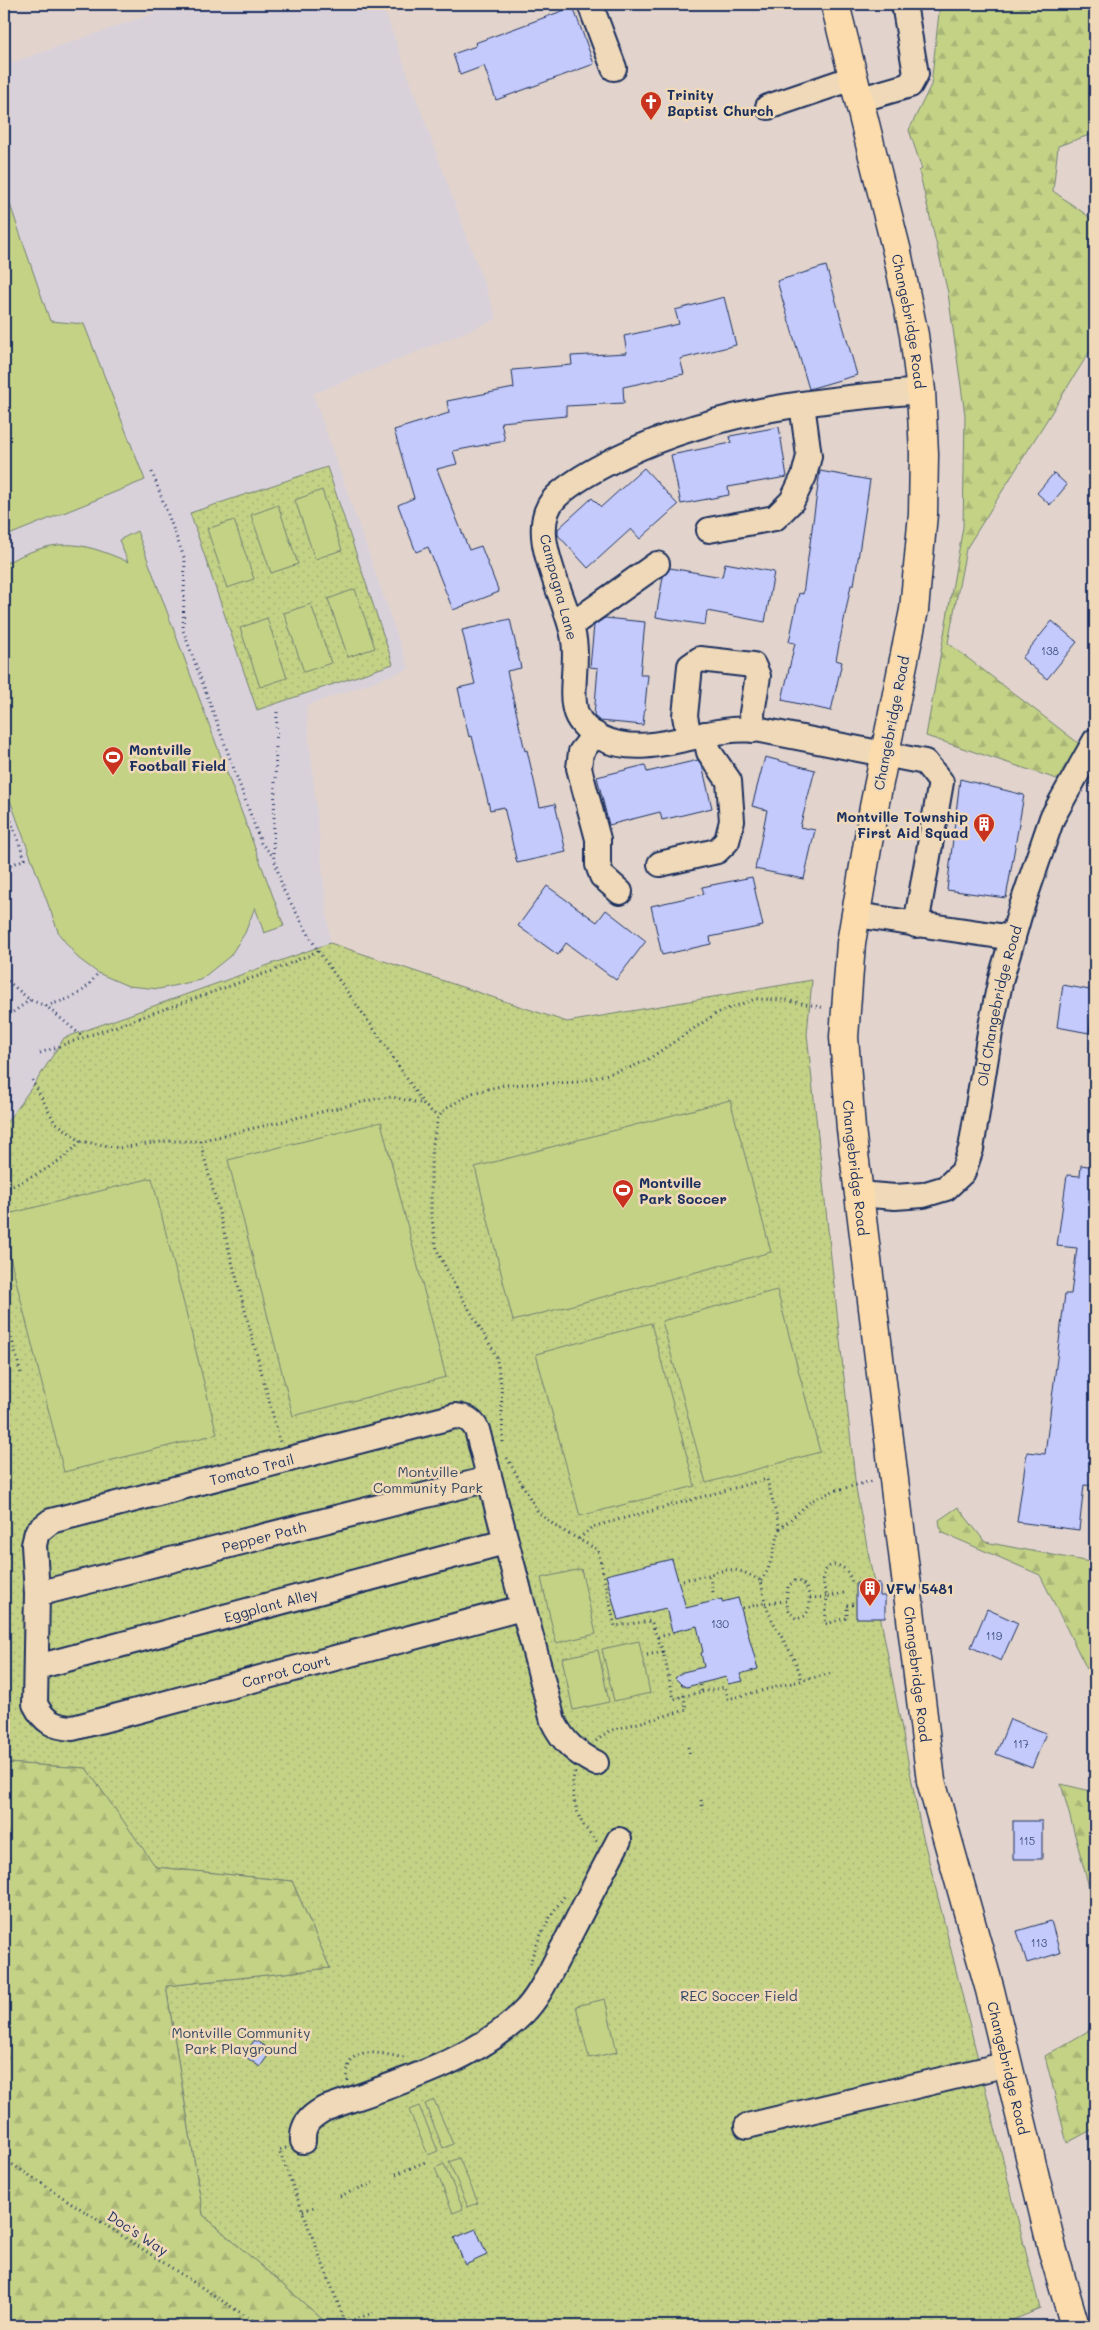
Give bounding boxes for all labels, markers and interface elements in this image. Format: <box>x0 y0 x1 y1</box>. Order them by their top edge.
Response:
place label: Trinity Baptist Church <box>667 85 773 120</box>
church icon: Trinity Baptist Church <box>639 90 663 121</box>
street label: Changebridge Road <box>888 252 930 390</box>
street label: Campagna Lane <box>536 532 582 642</box>
house number: 138 <box>1041 643 1059 658</box>
street label: Changebridge Road <box>869 654 913 792</box>
place label: Montville Football Field <box>129 740 226 775</box>
sports icon: Montville Football Field <box>101 745 125 776</box>
place label: Montville Township First Aid Squad <box>836 807 968 842</box>
building icon: Montville Township First Aid Squad <box>972 812 996 843</box>
street label: Old Changebridge Road <box>972 923 1025 1088</box>
street label: Changebridge Road <box>839 1099 874 1237</box>
place label: Montville Park Soccer <box>639 1173 727 1208</box>
sports icon: Montville Park Soccer <box>611 1178 635 1209</box>
street label: Tomato Trail <box>207 1449 296 1489</box>
park label: Montville Community Park <box>373 1462 483 1497</box>
street label: Pepper Path <box>220 1516 308 1556</box>
building icon: VFW 5481 <box>858 1576 882 1607</box>
place label: VFW 5481 <box>886 1579 953 1598</box>
street label: Eggplant Alley <box>222 1583 320 1626</box>
street label: Changebridge Road <box>900 1605 936 1743</box>
house number: 130 <box>711 1616 729 1631</box>
house number: 119 <box>986 1628 1003 1643</box>
street label: Carrot Court <box>240 1650 332 1692</box>
house number: 117 <box>1013 1736 1029 1751</box>
house number: 115 <box>1019 1833 1035 1848</box>
house number: 113 <box>1031 1935 1048 1950</box>
park label: REC Soccer Field <box>680 1986 798 2005</box>
street label: Changebridge Road <box>984 1999 1034 2137</box>
park label: Montville Community Park Playground <box>171 2023 311 2058</box>
street label: Doc's Way <box>104 2206 172 2260</box>

